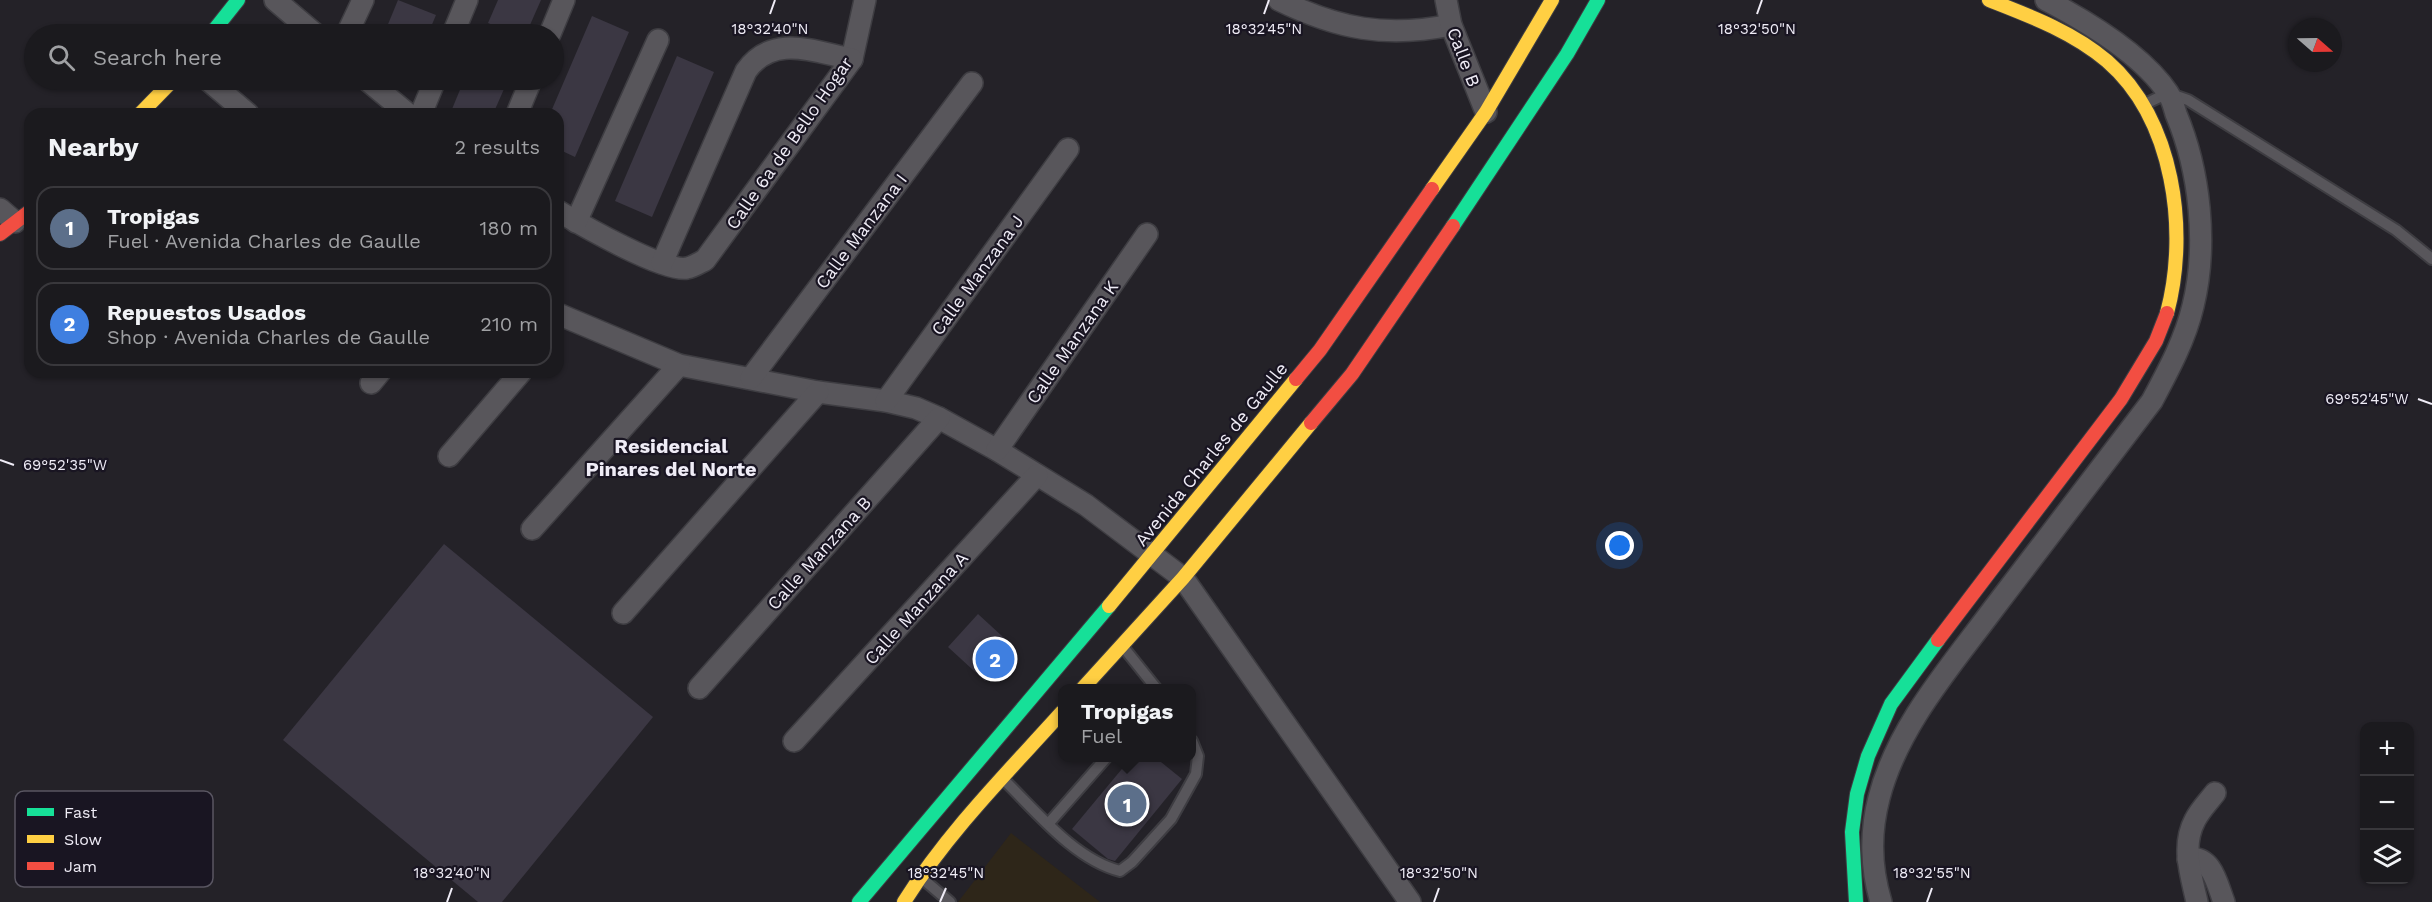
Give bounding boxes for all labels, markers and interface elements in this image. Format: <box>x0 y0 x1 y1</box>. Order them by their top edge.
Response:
north arrow <box>2288 18 2342 72</box>
text: 18°32'40"N <box>731 20 809 38</box>
text: 18°32'45"N <box>1226 20 1302 38</box>
text: 18°32'50"N <box>1718 20 1796 38</box>
search box <box>24 24 564 90</box>
street label: Calle B <box>1443 24 1485 90</box>
icon: search <box>45 41 78 74</box>
text: Search here <box>93 45 222 70</box>
street label: Calle 6a de Bello Hogar <box>721 53 857 233</box>
text: Nearby <box>48 132 139 162</box>
text: 2 results <box>455 135 540 159</box>
street label: Calle Manzana I <box>811 169 911 293</box>
text: Tropigas <box>107 204 199 229</box>
street label: Calle Manzana J <box>926 211 1028 339</box>
text: 1 <box>65 216 74 240</box>
text: 180 m <box>480 216 538 240</box>
text: Fuel · Avenida Charles de Gaulle <box>107 229 421 253</box>
street label: Calle Manzana K <box>1022 276 1122 408</box>
text: Repuestos Usados <box>107 300 306 325</box>
text: 2 <box>64 312 75 336</box>
text: 210 m <box>480 312 538 336</box>
text: Shop · Avenida Charles de Gaulle <box>107 325 430 349</box>
street label: Avenida Charles de Gaulle <box>1130 358 1292 550</box>
text: 69°52'45"W <box>2325 390 2409 408</box>
district label: Residencial Pinares del Norte <box>585 434 757 481</box>
text: 69°52'35"W <box>23 456 107 474</box>
street label: Calle Manzana B <box>763 492 875 614</box>
your location <box>1605 531 1634 560</box>
street label: Calle Manzana A <box>860 547 972 669</box>
pin: 2 <box>976 636 1014 682</box>
popup <box>1058 684 1196 762</box>
text: Tropigas <box>1081 699 1173 724</box>
map controls <box>2360 722 2414 884</box>
button: + <box>2360 722 2414 776</box>
text: Fuel <box>1081 724 1122 748</box>
button: − <box>2360 776 2414 830</box>
pin: 1 <box>1108 782 1146 826</box>
legend <box>15 791 213 887</box>
text: Fast <box>64 803 97 822</box>
text: Slow <box>64 830 102 849</box>
button: layers <box>2360 830 2414 884</box>
text: Jam <box>64 857 97 876</box>
text: 18°32'40"N <box>413 864 491 882</box>
text: 18°32'45"N <box>908 864 984 882</box>
text: 18°32'50"N <box>1400 864 1478 882</box>
text: 18°32'55"N <box>1893 864 1971 882</box>

